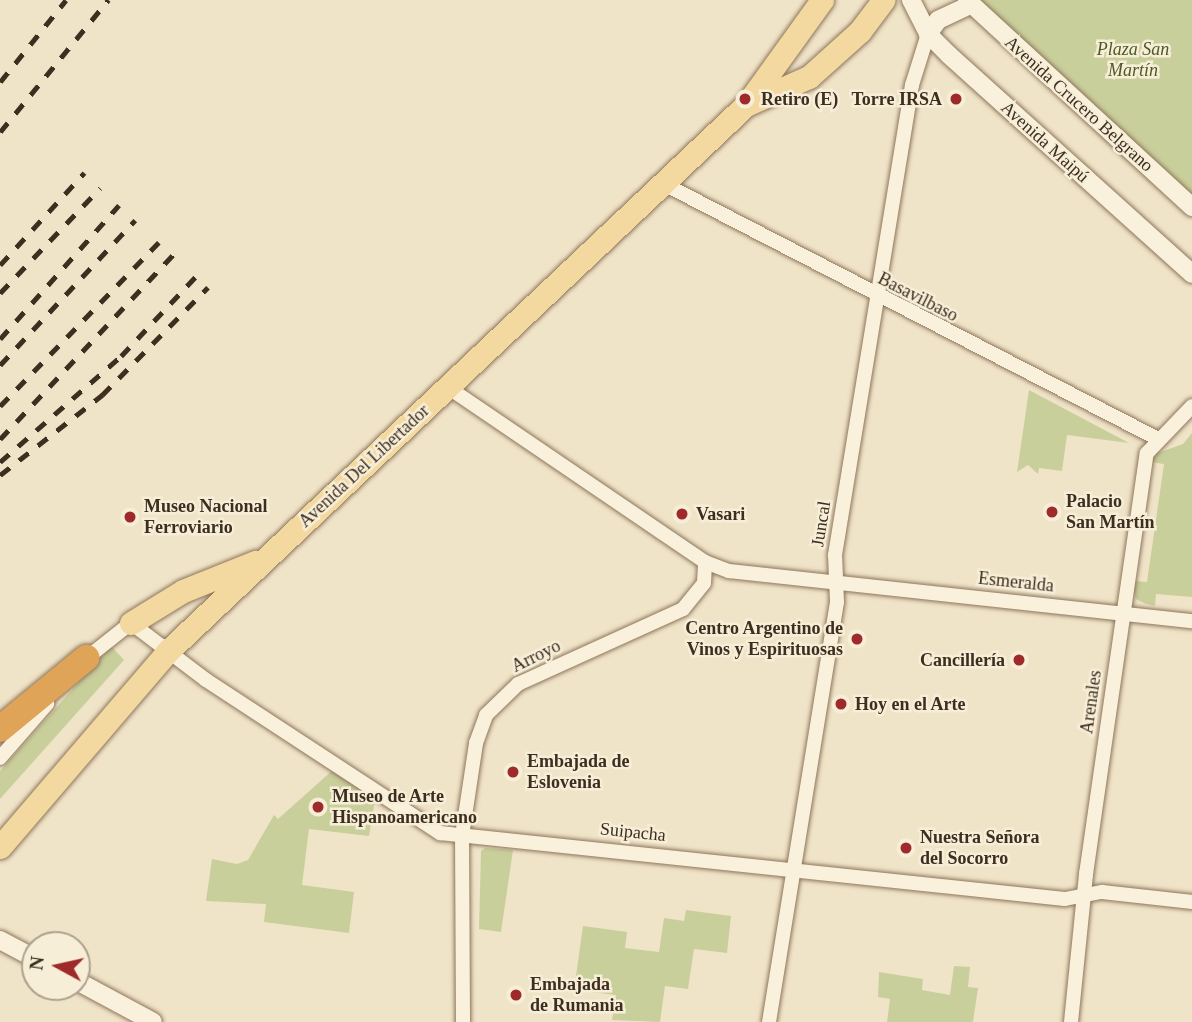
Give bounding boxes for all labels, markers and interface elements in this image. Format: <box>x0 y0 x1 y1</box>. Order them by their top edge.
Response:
street label: Avenida Crucero Belgrano <box>1000 32 1158 176</box>
park label: Plaza San Martín <box>1097 39 1169 82</box>
place label: Retiro (E) <box>761 88 838 110</box>
place label: Torre IRSA <box>851 88 942 110</box>
marker: Retiro (E) <box>735 89 755 109</box>
marker: Torre IRSA <box>948 91 964 107</box>
street label: Avenida Maipú <box>996 97 1094 187</box>
street label: Basavilbaso <box>874 268 962 326</box>
street label: Avenida Del Libertador <box>294 400 434 532</box>
place label: Palacio San Martín <box>1066 491 1155 534</box>
place label: Museo Nacional Ferroviario <box>144 496 267 538</box>
street label: Juncal <box>807 500 835 548</box>
place label: Vasari <box>696 503 745 525</box>
marker: Palacio San Martín <box>1044 504 1060 520</box>
marker: Vasari <box>674 506 690 522</box>
marker: Museo Nacional Ferroviario <box>122 509 138 525</box>
street label: Esmeralda <box>977 567 1055 597</box>
place label: Centro Argentino de Vinos y Espirituosas <box>684 618 843 660</box>
marker: Centro Argentino de Vinos y Espirituosas <box>849 631 865 647</box>
street label: Arroyo <box>508 635 564 677</box>
place label: Cancillería <box>920 649 1005 671</box>
marker: Cancillería <box>1011 652 1027 668</box>
street label: Arenales <box>1076 669 1106 735</box>
place label: Hoy en el Arte <box>855 693 966 715</box>
marker: Hoy en el Arte <box>833 696 849 712</box>
place label: Embajada de Eslovenia <box>527 751 630 794</box>
marker: Embajada de Eslovenia <box>505 764 521 780</box>
place label: Museo de Arte Hispanoamericano <box>332 786 477 828</box>
marker: Museo de Arte Hispanoamericano <box>310 799 326 815</box>
street label: Suipacha <box>599 818 667 846</box>
place label: Nuestra Señora del Socorro <box>920 827 1039 870</box>
marker: Nuestra Señora del Socorro <box>898 840 914 856</box>
north arrow <box>21 931 91 1001</box>
text: N <box>25 955 48 972</box>
place label: Embajada de Rumania <box>530 974 624 1016</box>
marker: Embajada de Rumania <box>508 987 524 1003</box>

